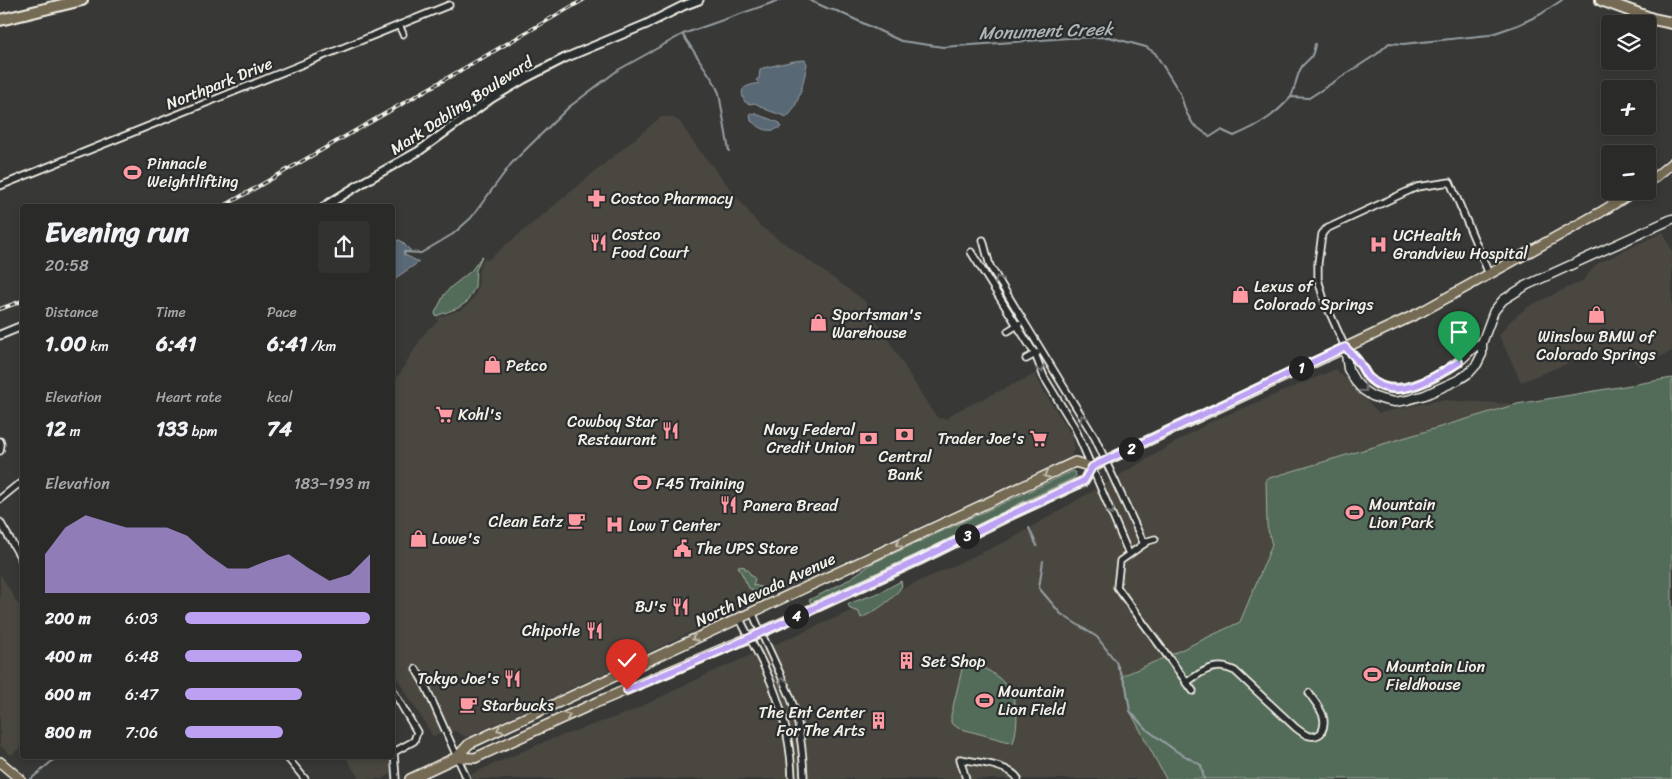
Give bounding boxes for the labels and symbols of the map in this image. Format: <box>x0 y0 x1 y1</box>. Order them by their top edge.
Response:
water label: Monument Creek <box>978 13 1115 49</box>
street label: Mark Dabling Boulevard <box>384 47 540 163</box>
street label: Northpark Drive <box>161 49 277 118</box>
place label: Pinnacle Weightlifting <box>147 149 238 196</box>
sports icon: Pinnacle Weightlifting <box>123 162 143 182</box>
place label: Costco Pharmacy <box>611 184 734 213</box>
pharmacy icon: Costco Pharmacy <box>587 188 607 208</box>
place label: Costco Food Court <box>612 220 690 267</box>
place label: UCHealth Grandview Hospital <box>1393 221 1528 268</box>
restaurant icon: Costco Food Court <box>588 233 608 253</box>
hospital icon: UCHealth Grandview Hospital <box>1369 234 1389 254</box>
place label: Lexus of Colorado Springs <box>1254 272 1374 319</box>
one-way arrow <box>995 276 1004 285</box>
shop icon: Lexus of Colorado Springs <box>1230 285 1250 305</box>
place label: Sportsman's Warehouse <box>832 300 922 347</box>
shop icon: Winslow BMW of Colorado Springs <box>1586 304 1606 324</box>
pin <box>1438 311 1480 362</box>
shop icon: Sportsman's Warehouse <box>808 313 828 333</box>
place label: Winslow BMW of Colorado Springs <box>1536 322 1656 369</box>
place label: Petco <box>506 351 547 380</box>
shop icon: Petco <box>482 355 502 375</box>
pin: 1 <box>1288 356 1314 380</box>
one-way arrow <box>1035 364 1045 373</box>
one-way arrow <box>1358 384 1367 393</box>
place label: Kohl's <box>458 400 502 429</box>
supermarket icon: Kohl's <box>434 404 454 424</box>
place label: Cowboy Star Restaurant <box>567 407 658 454</box>
one-way arrow <box>1080 414 1090 423</box>
place label: Navy Federal Credit Union <box>764 415 855 462</box>
restaurant icon: Cowboy Star Restaurant <box>661 420 681 440</box>
bank icon: Central Bank <box>895 424 915 444</box>
place label: Trader Joe's <box>938 424 1025 453</box>
bank icon: Navy Federal Credit Union <box>859 428 879 448</box>
supermarket icon: Trader Joe's <box>1028 428 1048 448</box>
pin: 2 <box>1118 436 1144 462</box>
place label: Central Bank <box>879 442 932 489</box>
place label: F45 Training <box>656 469 745 498</box>
one-way arrow <box>1043 469 1052 480</box>
sports icon: F45 Training <box>632 473 652 493</box>
place label: Mountain Lion Park <box>1369 490 1436 537</box>
place label: Panera Bread <box>743 491 839 520</box>
restaurant icon: Panera Bread <box>719 495 739 515</box>
sports icon: Mountain Lion Park <box>1345 503 1365 523</box>
one-way arrow <box>1104 506 1115 515</box>
place label: Clean Eatz <box>488 507 563 536</box>
cafe icon: Clean Eatz <box>567 511 587 531</box>
place label: Low T Center <box>629 511 721 540</box>
hospital icon: Low T Center <box>605 515 625 535</box>
place label: Lowe's <box>432 524 481 553</box>
pin: 3 <box>954 524 980 548</box>
shop icon: Lowe's <box>408 528 428 548</box>
place label: The UPS Store <box>696 534 798 563</box>
one-way arrow <box>895 537 904 548</box>
public building icon: The UPS Store <box>672 538 692 558</box>
street label: North Nevada Avenue <box>690 544 840 635</box>
place label: BJ's <box>635 592 667 621</box>
restaurant icon: BJ's <box>670 596 690 616</box>
pin: 4 <box>784 604 808 628</box>
place label: Chipotle <box>522 616 580 645</box>
restaurant icon: Chipotle <box>584 620 604 640</box>
one-way arrow <box>691 632 700 642</box>
pin <box>606 639 648 690</box>
place label: Set Shop <box>921 647 986 676</box>
building icon: Set Shop <box>897 651 917 671</box>
place label: Mountain Lion Fieldhouse <box>1386 652 1485 699</box>
place label: Tokyo Joe's <box>417 664 500 693</box>
sports icon: Mountain Lion Fieldhouse <box>1362 665 1382 685</box>
restaurant icon: Tokyo Joe's <box>503 668 523 688</box>
one-way arrow <box>778 677 789 686</box>
place label: Mountain Lion Field <box>998 677 1067 724</box>
sports icon: Mountain Lion Field <box>974 690 994 710</box>
place label: Starbucks <box>482 691 554 720</box>
cafe icon: Starbucks <box>458 695 478 715</box>
place label: The Ent Center For The Arts <box>759 698 866 745</box>
building icon: The Ent Center For The Arts <box>869 711 889 731</box>
one-way arrow <box>562 712 571 722</box>
one-way arrow <box>497 723 506 733</box>

